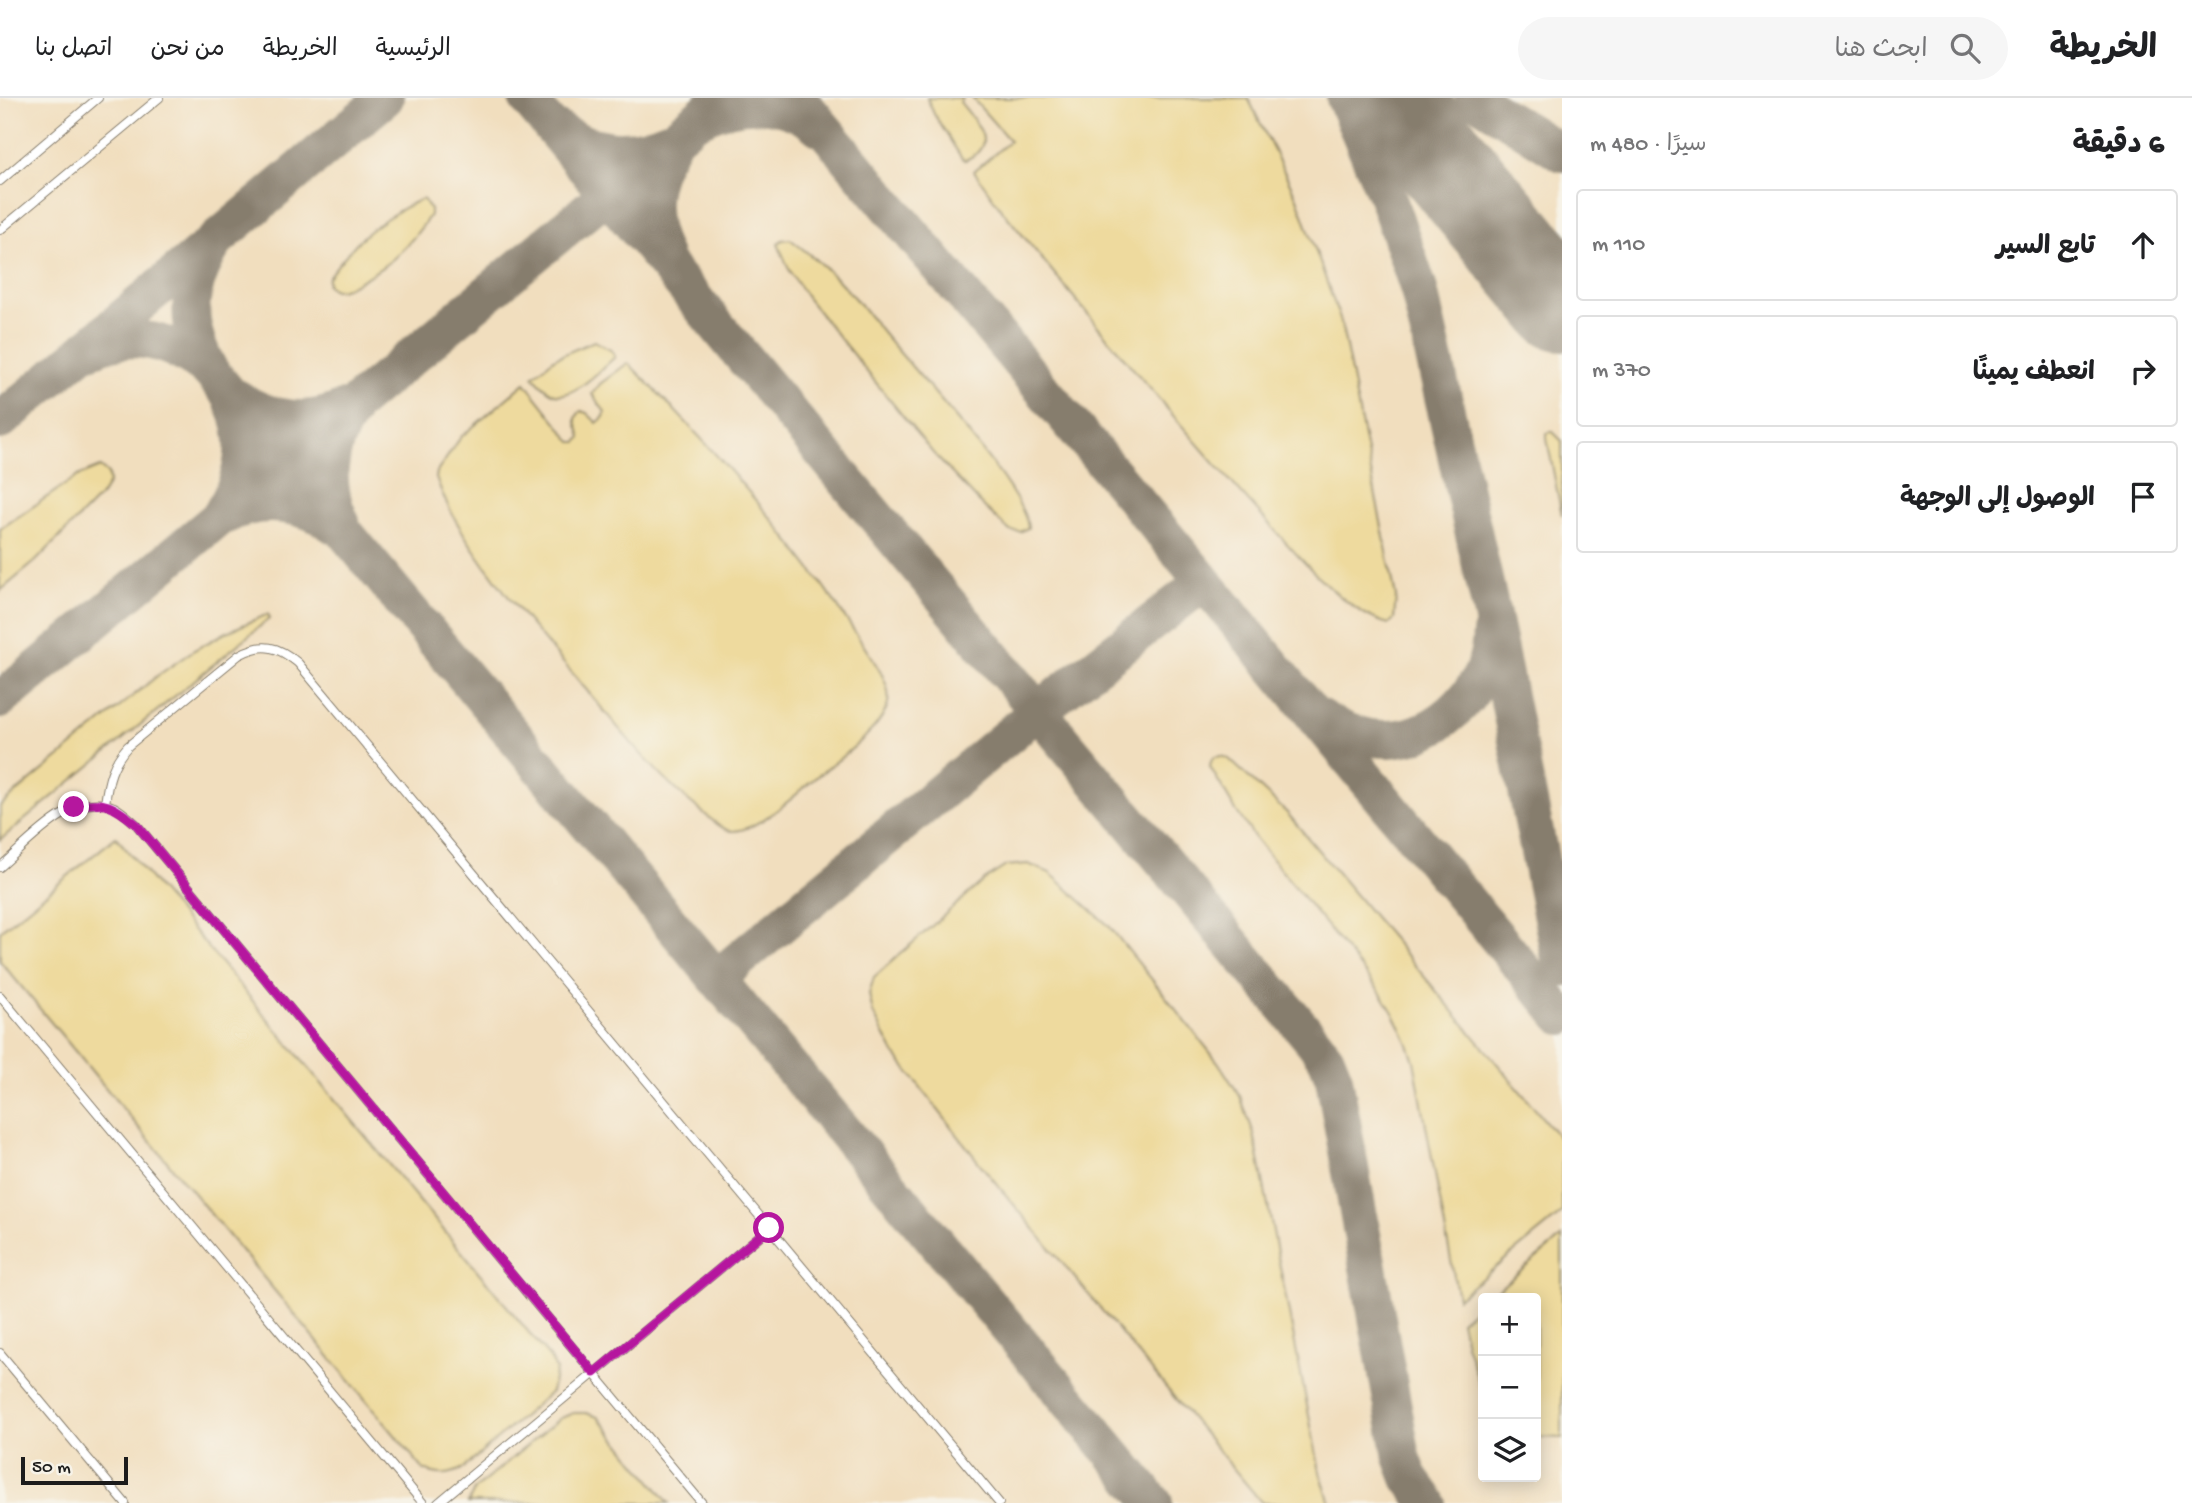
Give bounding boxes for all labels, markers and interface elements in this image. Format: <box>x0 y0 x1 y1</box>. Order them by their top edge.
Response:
search box <box>1518 17 2008 80</box>
icon: search <box>1946 29 1984 67</box>
text: الخريطة <box>2050 32 2157 70</box>
text: اتصل بنا <box>35 36 112 65</box>
text: من نحن <box>150 36 225 65</box>
text: الخريطة <box>263 36 338 65</box>
text: الرئيسية <box>376 36 451 65</box>
text: ابحث هنا <box>1835 36 1928 67</box>
text: 6 دقيقة <box>2072 129 2164 164</box>
text: سيرًا · 480 m <box>1590 132 1706 159</box>
icon: ahead <box>2124 226 2162 264</box>
text: 110 m <box>1592 232 1645 259</box>
text: تابع السير <box>1996 233 2095 264</box>
icon: right <box>2124 352 2162 390</box>
text: 370 m <box>1592 358 1651 385</box>
text: انعطف يمينًا <box>1973 359 2095 390</box>
icon: arrive <box>2124 478 2162 516</box>
text: الوصول إلى الوجهة <box>1900 485 2095 516</box>
route end <box>58 791 89 822</box>
route start <box>753 1212 784 1243</box>
map controls <box>1478 1293 1541 1482</box>
button: + <box>1478 1293 1541 1356</box>
button: − <box>1478 1356 1541 1419</box>
button: layers <box>1478 1419 1541 1482</box>
scale bar <box>21 1454 128 1486</box>
text: 50 m <box>32 1457 71 1480</box>

